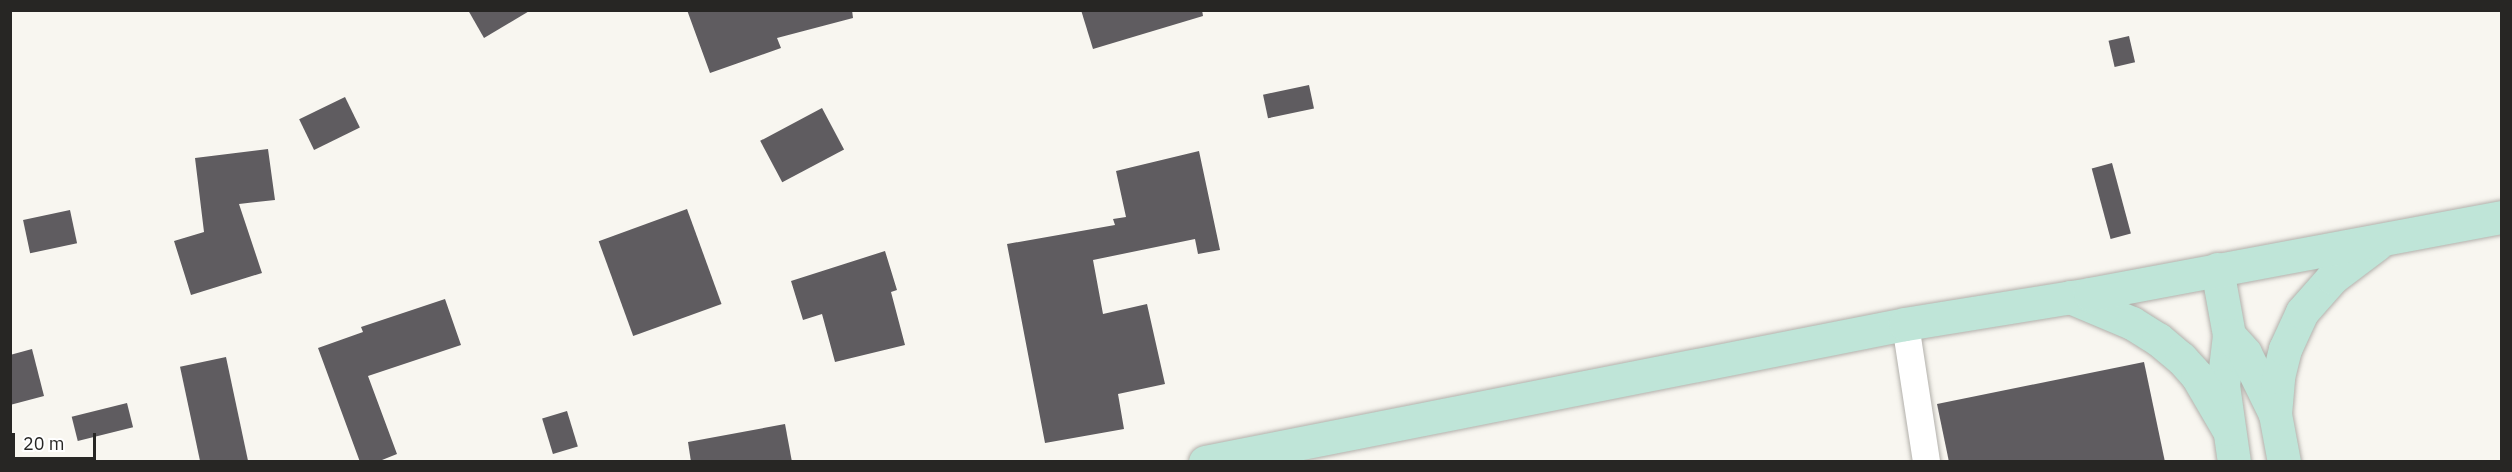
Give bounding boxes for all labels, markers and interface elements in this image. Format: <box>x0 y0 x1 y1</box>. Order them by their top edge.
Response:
scale bar <box>15 421 99 459</box>
text: 20 m <box>23 432 65 455</box>

